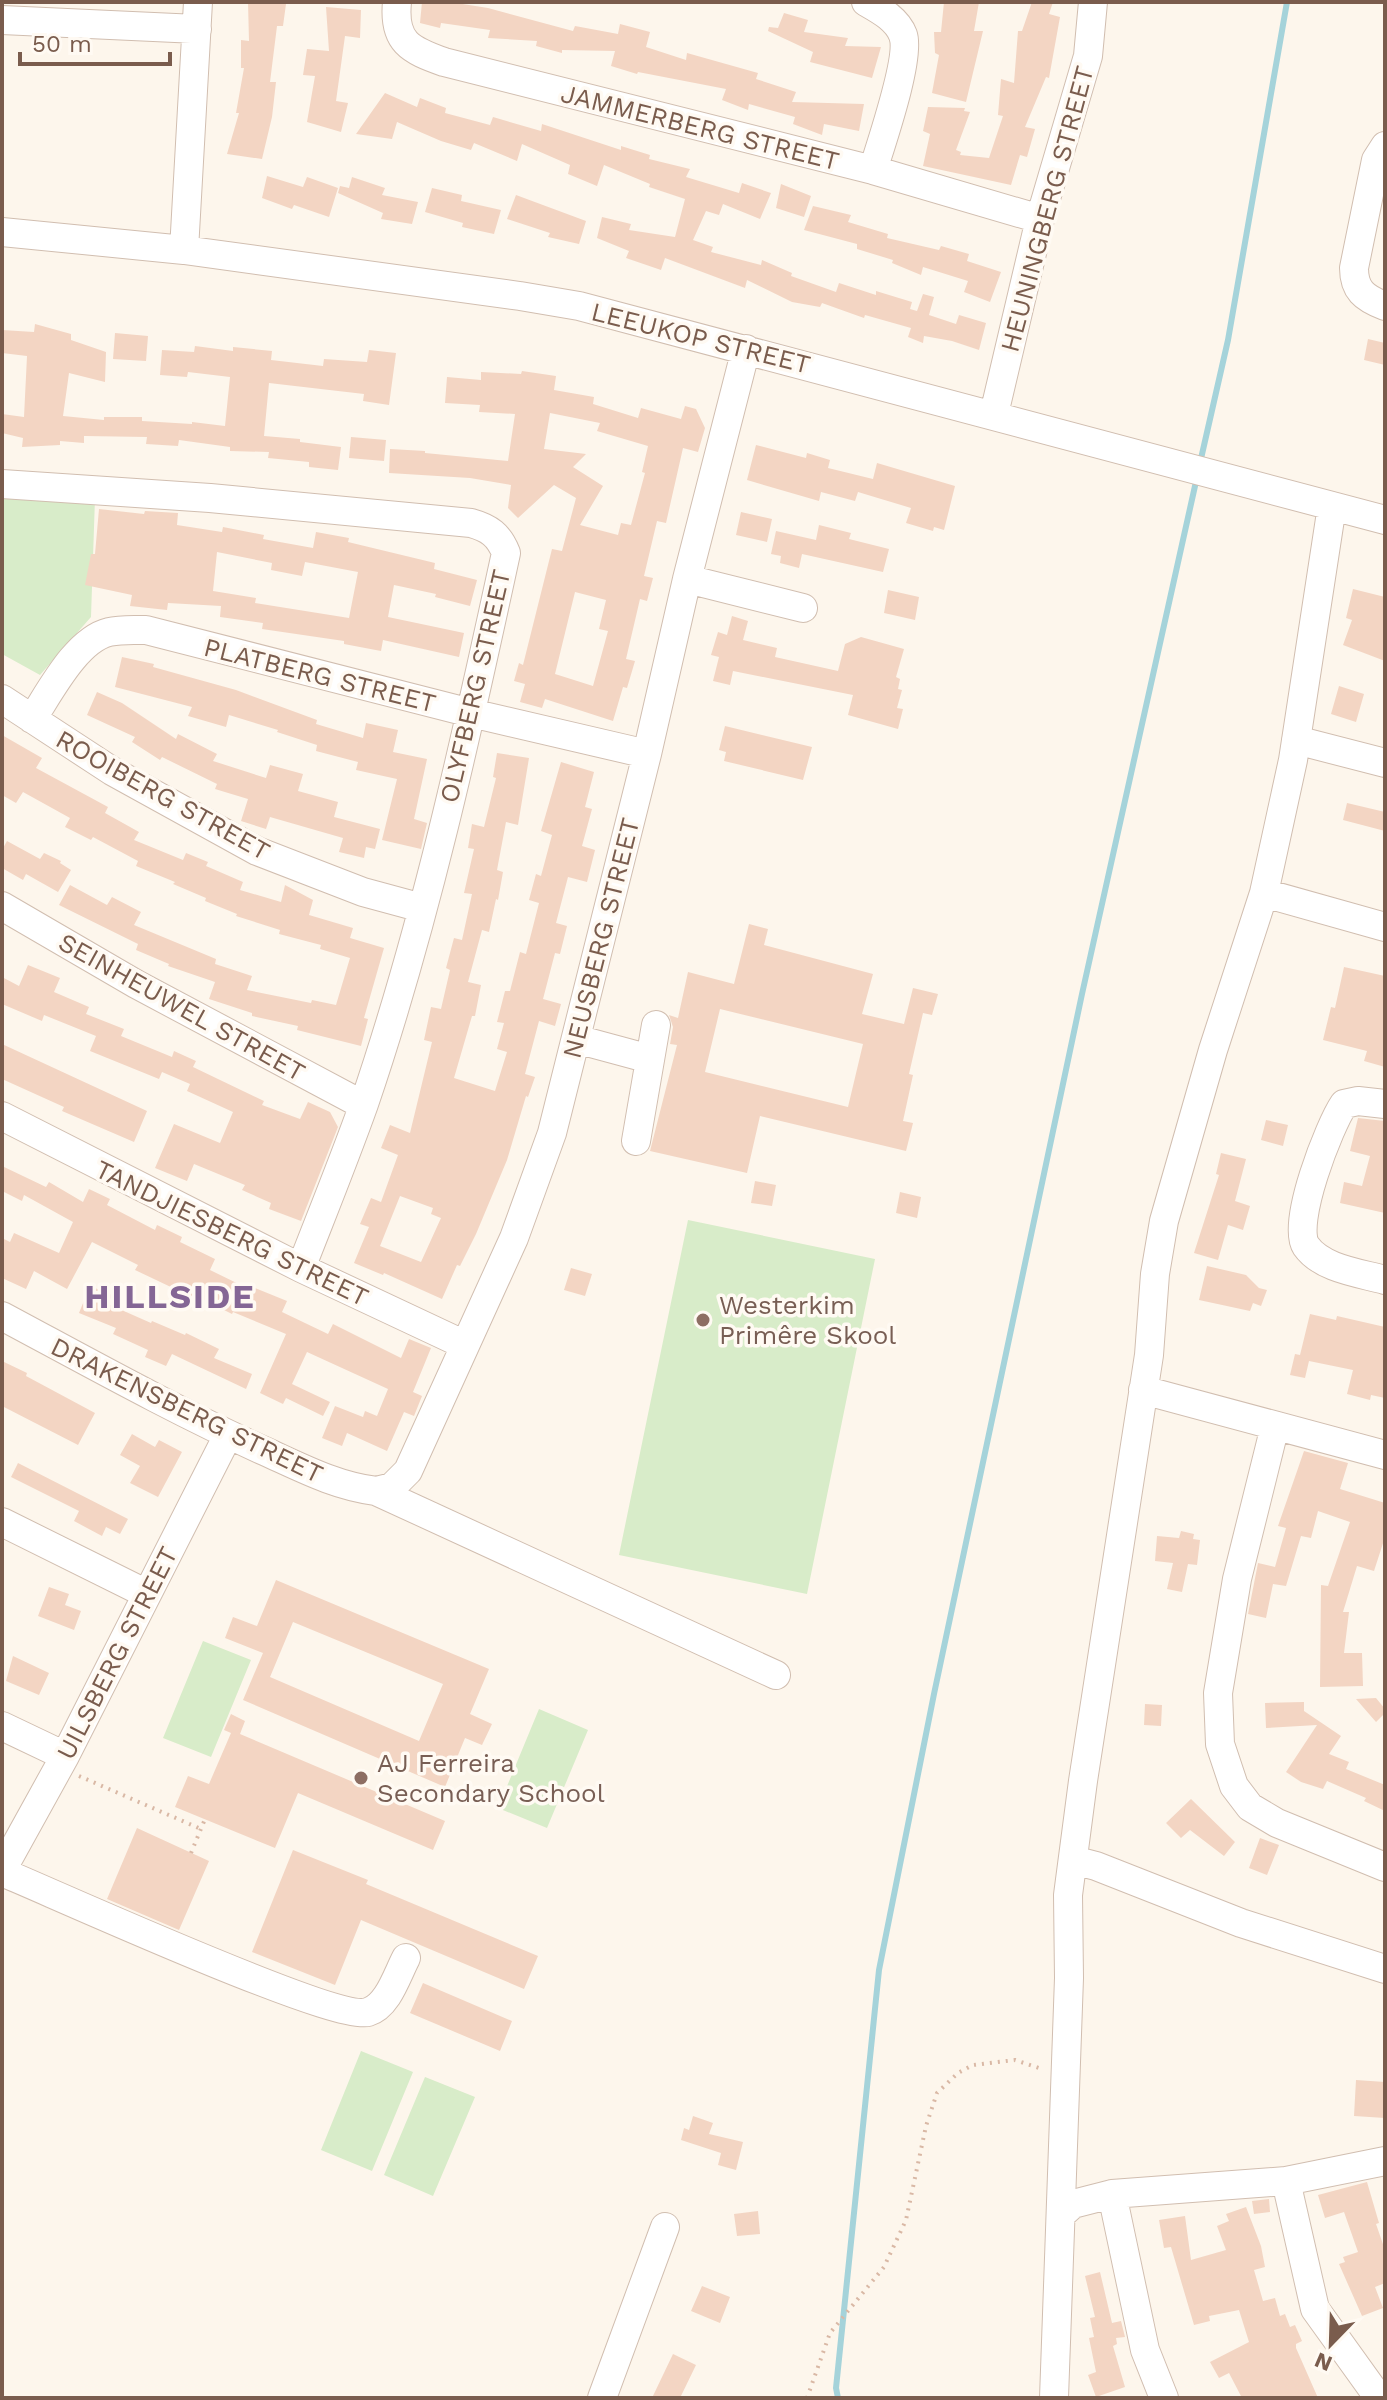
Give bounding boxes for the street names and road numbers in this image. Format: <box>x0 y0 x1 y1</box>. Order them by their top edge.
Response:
street label: HEUNINGBERG STREET <box>994 63 1100 355</box>
street label: JAMMERBERG STREET <box>558 78 842 176</box>
street label: LEEUKOP STREET <box>588 296 814 380</box>
street label: OLYFBERG STREET <box>434 566 516 806</box>
street label: PLATBERG STREET <box>201 632 439 718</box>
street label: ROOIBERG STREET <box>51 724 275 866</box>
street label: NEUSBERG STREET <box>557 815 645 1061</box>
street label: SEINHEUWEL STREET <box>54 927 310 1087</box>
street label: TANDJIESBERG STREET <box>91 1154 373 1312</box>
street label: DRAKENSBERG STREET <box>46 1331 328 1489</box>
street label: UILSBERG STREET <box>50 1542 184 1764</box>

